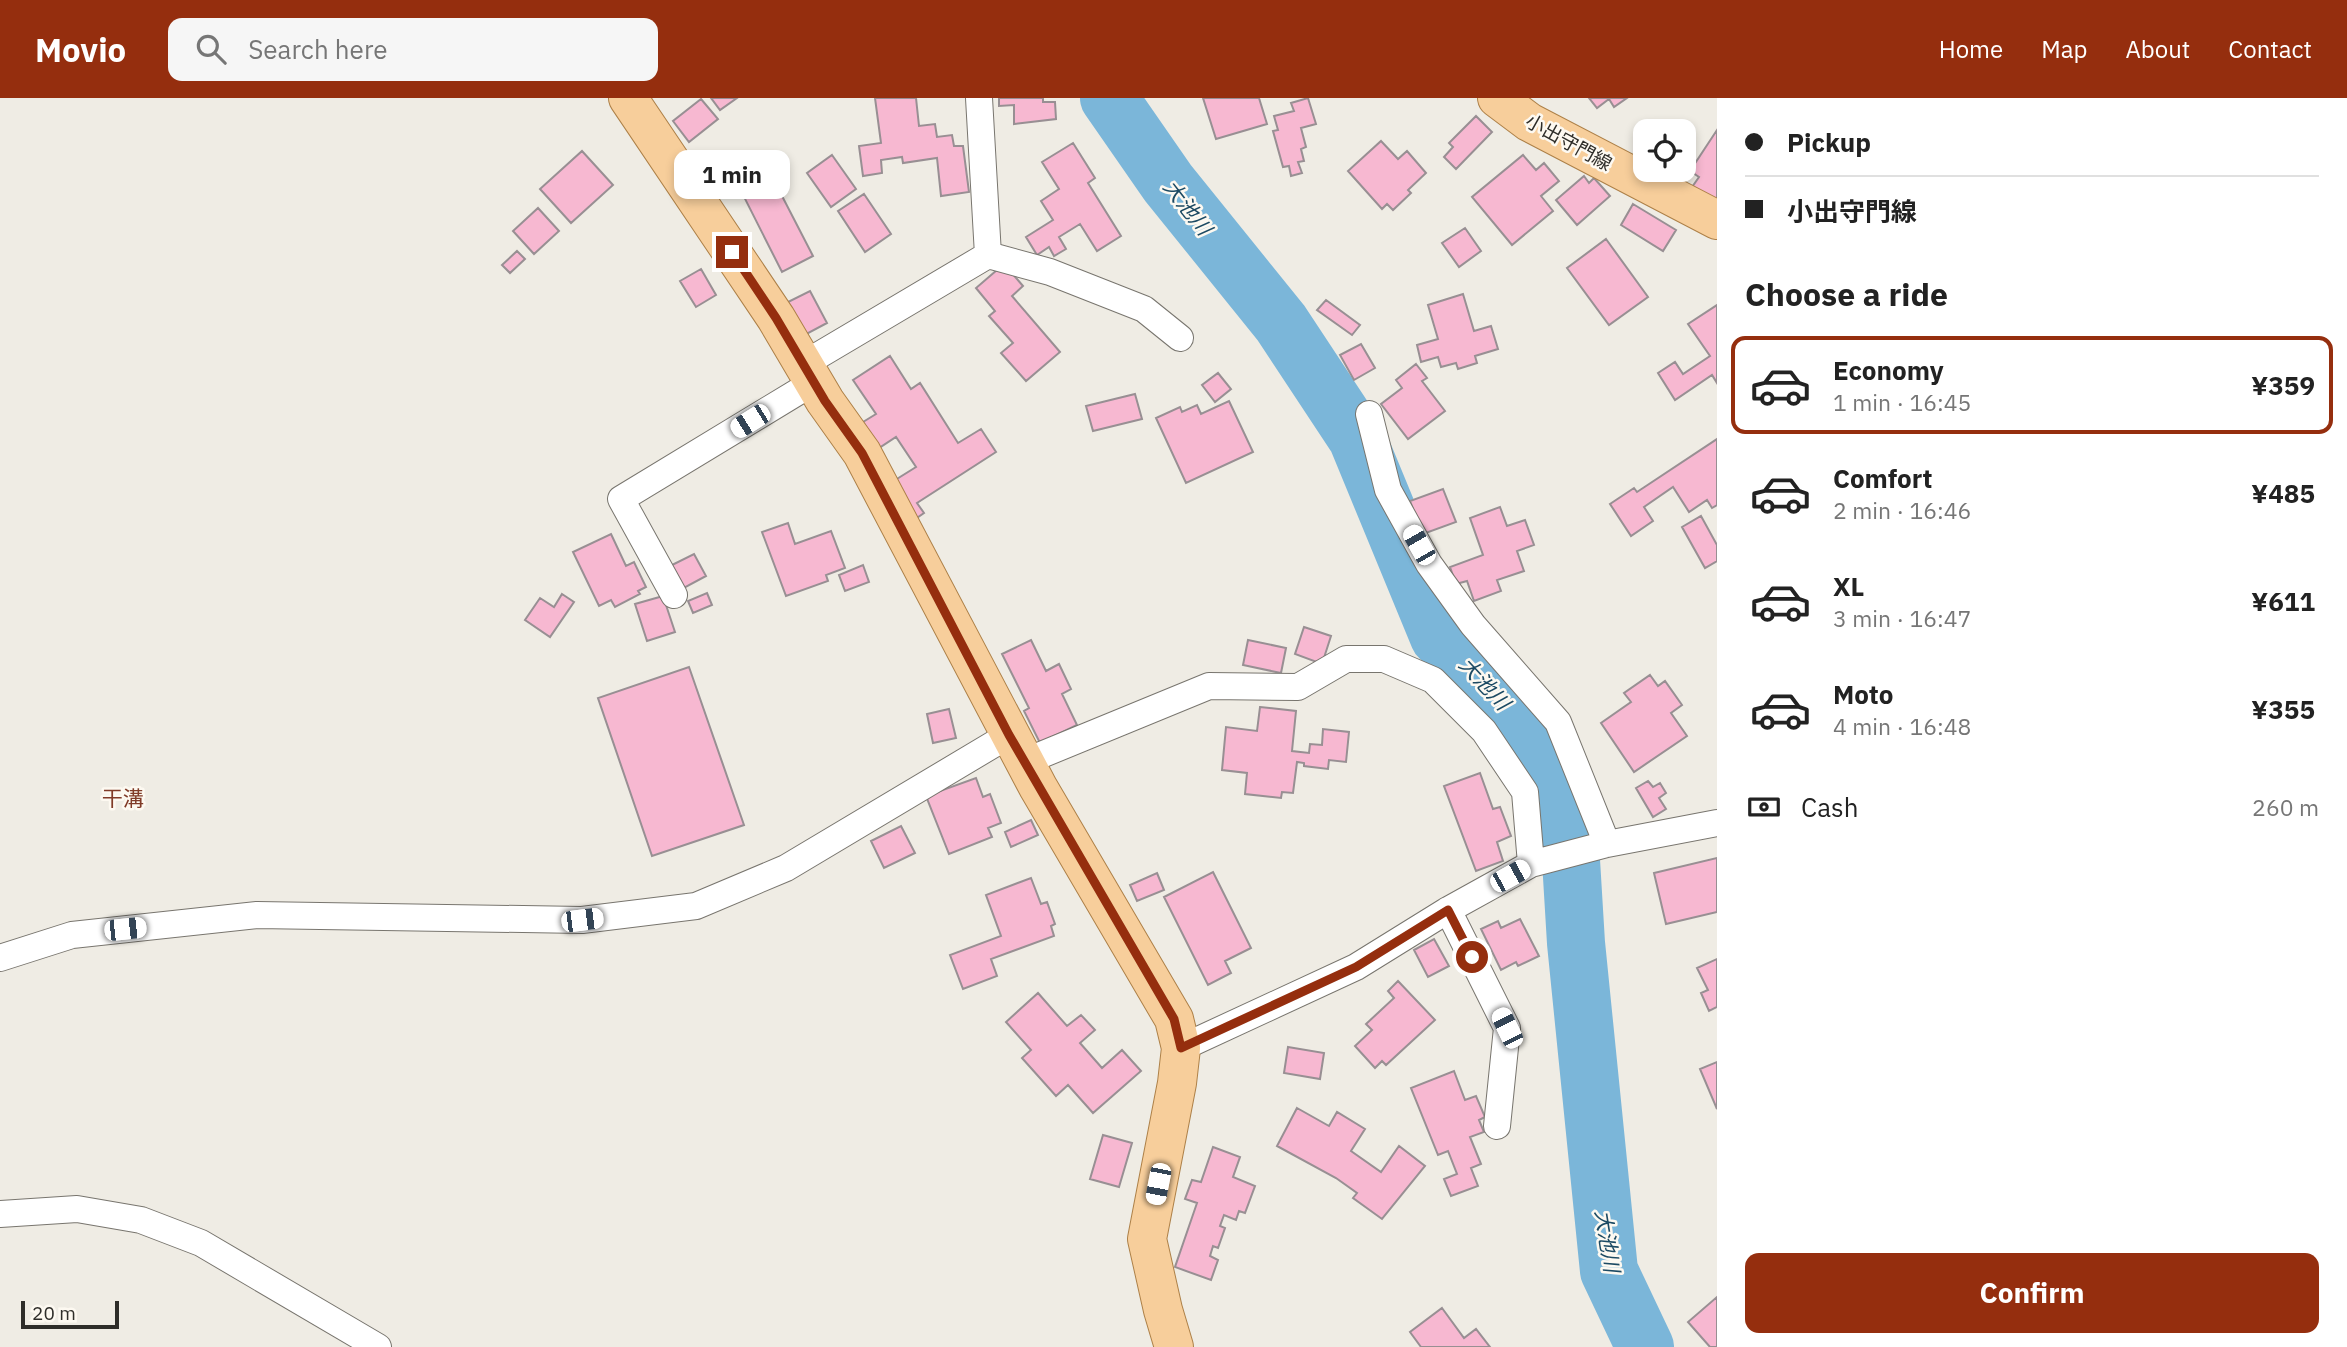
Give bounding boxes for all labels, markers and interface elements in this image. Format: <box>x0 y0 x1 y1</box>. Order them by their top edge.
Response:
search box <box>168 18 658 81</box>
text: Movio <box>35 28 126 71</box>
icon: search <box>192 30 230 68</box>
text: Search here <box>248 32 388 66</box>
text: Home <box>1939 33 2003 65</box>
text: Map <box>2041 33 2087 65</box>
text: About <box>2125 33 2190 65</box>
text: Contact <box>2228 33 2312 65</box>
street label: 小出守門線 <box>1522 108 1616 176</box>
map controls <box>1633 119 1696 182</box>
button: locate <box>1633 119 1696 182</box>
text: Pickup <box>1787 125 1871 159</box>
callout: 1 min <box>674 150 790 200</box>
text: 1 min <box>702 159 762 189</box>
water label: 大池川 <box>1158 174 1220 242</box>
text: 小出守門線 <box>1787 194 1917 228</box>
route end <box>716 236 748 268</box>
text: Choose a ride <box>1745 273 1948 315</box>
text: Economy <box>1833 353 1944 387</box>
icon: car <box>1749 354 1812 417</box>
text: ¥359 <box>2251 368 2315 402</box>
text: 1 min · 16:45 <box>1833 387 1971 417</box>
car <box>727 401 774 441</box>
text: Comfort <box>1833 461 1932 495</box>
icon: car <box>1749 462 1812 525</box>
text: ¥485 <box>2251 476 2315 510</box>
text: 2 min · 16:46 <box>1833 495 1971 525</box>
car <box>1400 522 1439 568</box>
text: XL <box>1833 569 1864 603</box>
icon: car <box>1749 570 1812 633</box>
text: ¥611 <box>2251 584 2315 618</box>
text: 3 min · 16:47 <box>1833 603 1971 633</box>
water label: 大池川 <box>1453 650 1518 717</box>
text: Moto <box>1833 677 1893 711</box>
icon: car <box>1749 678 1812 741</box>
text: ¥355 <box>2251 692 2315 726</box>
text: 4 min · 16:48 <box>1833 711 1971 741</box>
district label: 干溝 <box>102 784 144 812</box>
icon: cash <box>1745 788 1783 826</box>
text: Cash <box>1801 790 1858 824</box>
text: 260 m <box>2252 792 2319 822</box>
car <box>1487 857 1534 895</box>
car <box>560 907 605 933</box>
car <box>104 916 147 942</box>
route start <box>1456 941 1488 973</box>
car <box>1489 1005 1526 1051</box>
car <box>1144 1161 1173 1207</box>
water label: 大池川 <box>1589 1208 1627 1276</box>
button: Confirm <box>1745 1253 2319 1333</box>
scale bar <box>21 1298 119 1330</box>
text: 20 m <box>32 1301 76 1325</box>

